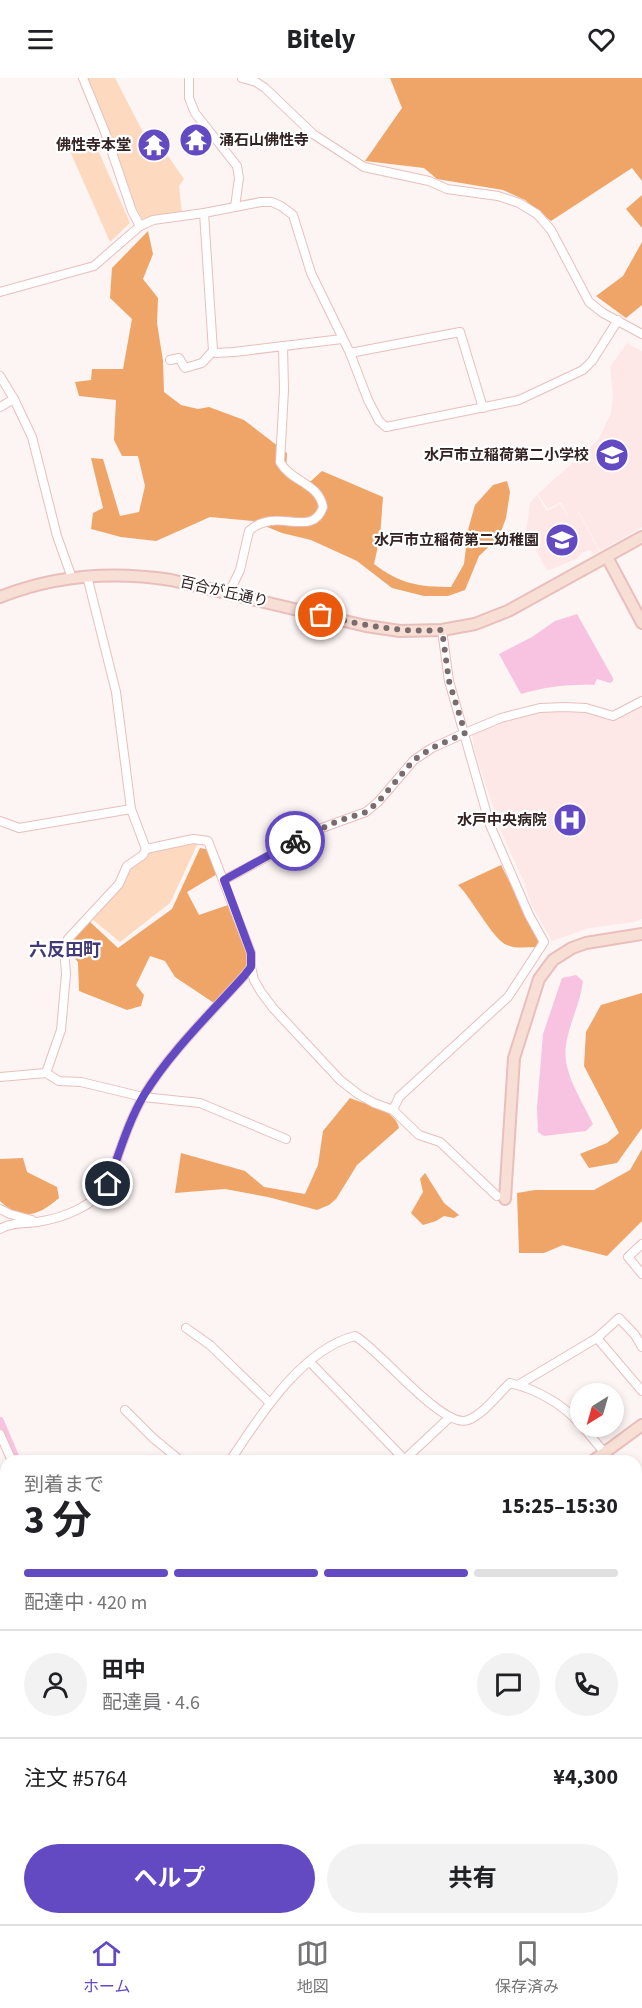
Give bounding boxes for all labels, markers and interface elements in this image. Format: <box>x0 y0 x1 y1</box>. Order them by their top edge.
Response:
text: Bitely <box>286 20 356 59</box>
icon: menu <box>24 23 57 56</box>
icon: heart <box>585 23 618 56</box>
temple icon: 涌石山佛性寺 <box>178 122 214 158</box>
temple icon: 佛性寺本堂 <box>136 127 172 163</box>
place label: 涌石山佛性寺 <box>219 130 309 151</box>
place label: 佛性寺本堂 <box>56 135 131 156</box>
school or university icon: 水戸市立稲荷第二小学校 <box>594 437 630 473</box>
place label: 水戸市立稲荷第二小学校 <box>424 445 589 466</box>
school or university icon: 水戸市立稲荷第二幼稚園 <box>544 522 580 558</box>
place label: 水戸市立稲荷第二幼稚園 <box>374 530 539 551</box>
street label: 百合が丘通り <box>178 572 270 612</box>
pin <box>295 589 346 640</box>
icon: bag <box>304 598 337 631</box>
hospital icon: 水戸中央病院 <box>552 802 588 838</box>
place label: 水戸中央病院 <box>457 810 547 831</box>
courier <box>265 811 325 871</box>
icon: bike <box>279 825 312 858</box>
district label: 六反田町 <box>29 938 101 963</box>
pin <box>82 1158 133 1209</box>
icon: home <box>91 1167 124 1200</box>
north arrow <box>570 1383 624 1437</box>
map controls <box>570 1383 624 1437</box>
text: 到着まで <box>24 1471 104 1499</box>
text: 15:25–15:30 <box>501 1490 618 1522</box>
text: 3 分 <box>24 1493 91 1549</box>
text: 配達中 · 420 m <box>24 1589 147 1617</box>
button: person <box>24 1653 87 1716</box>
button: chat <box>477 1653 540 1716</box>
button: phone <box>555 1653 618 1716</box>
text: 田中 <box>102 1654 146 1686</box>
text: 配達員 · 4.6 <box>102 1689 200 1717</box>
text: ¥4,300 <box>553 1761 618 1793</box>
text: 注文 #5764 <box>24 1763 127 1795</box>
button: ヘルプ <box>24 1844 315 1913</box>
button: 共有 <box>327 1844 618 1913</box>
tab: ホーム <box>83 1937 130 1998</box>
tab: 地図 <box>296 1937 329 1998</box>
tab: 保存済み <box>495 1937 559 1998</box>

